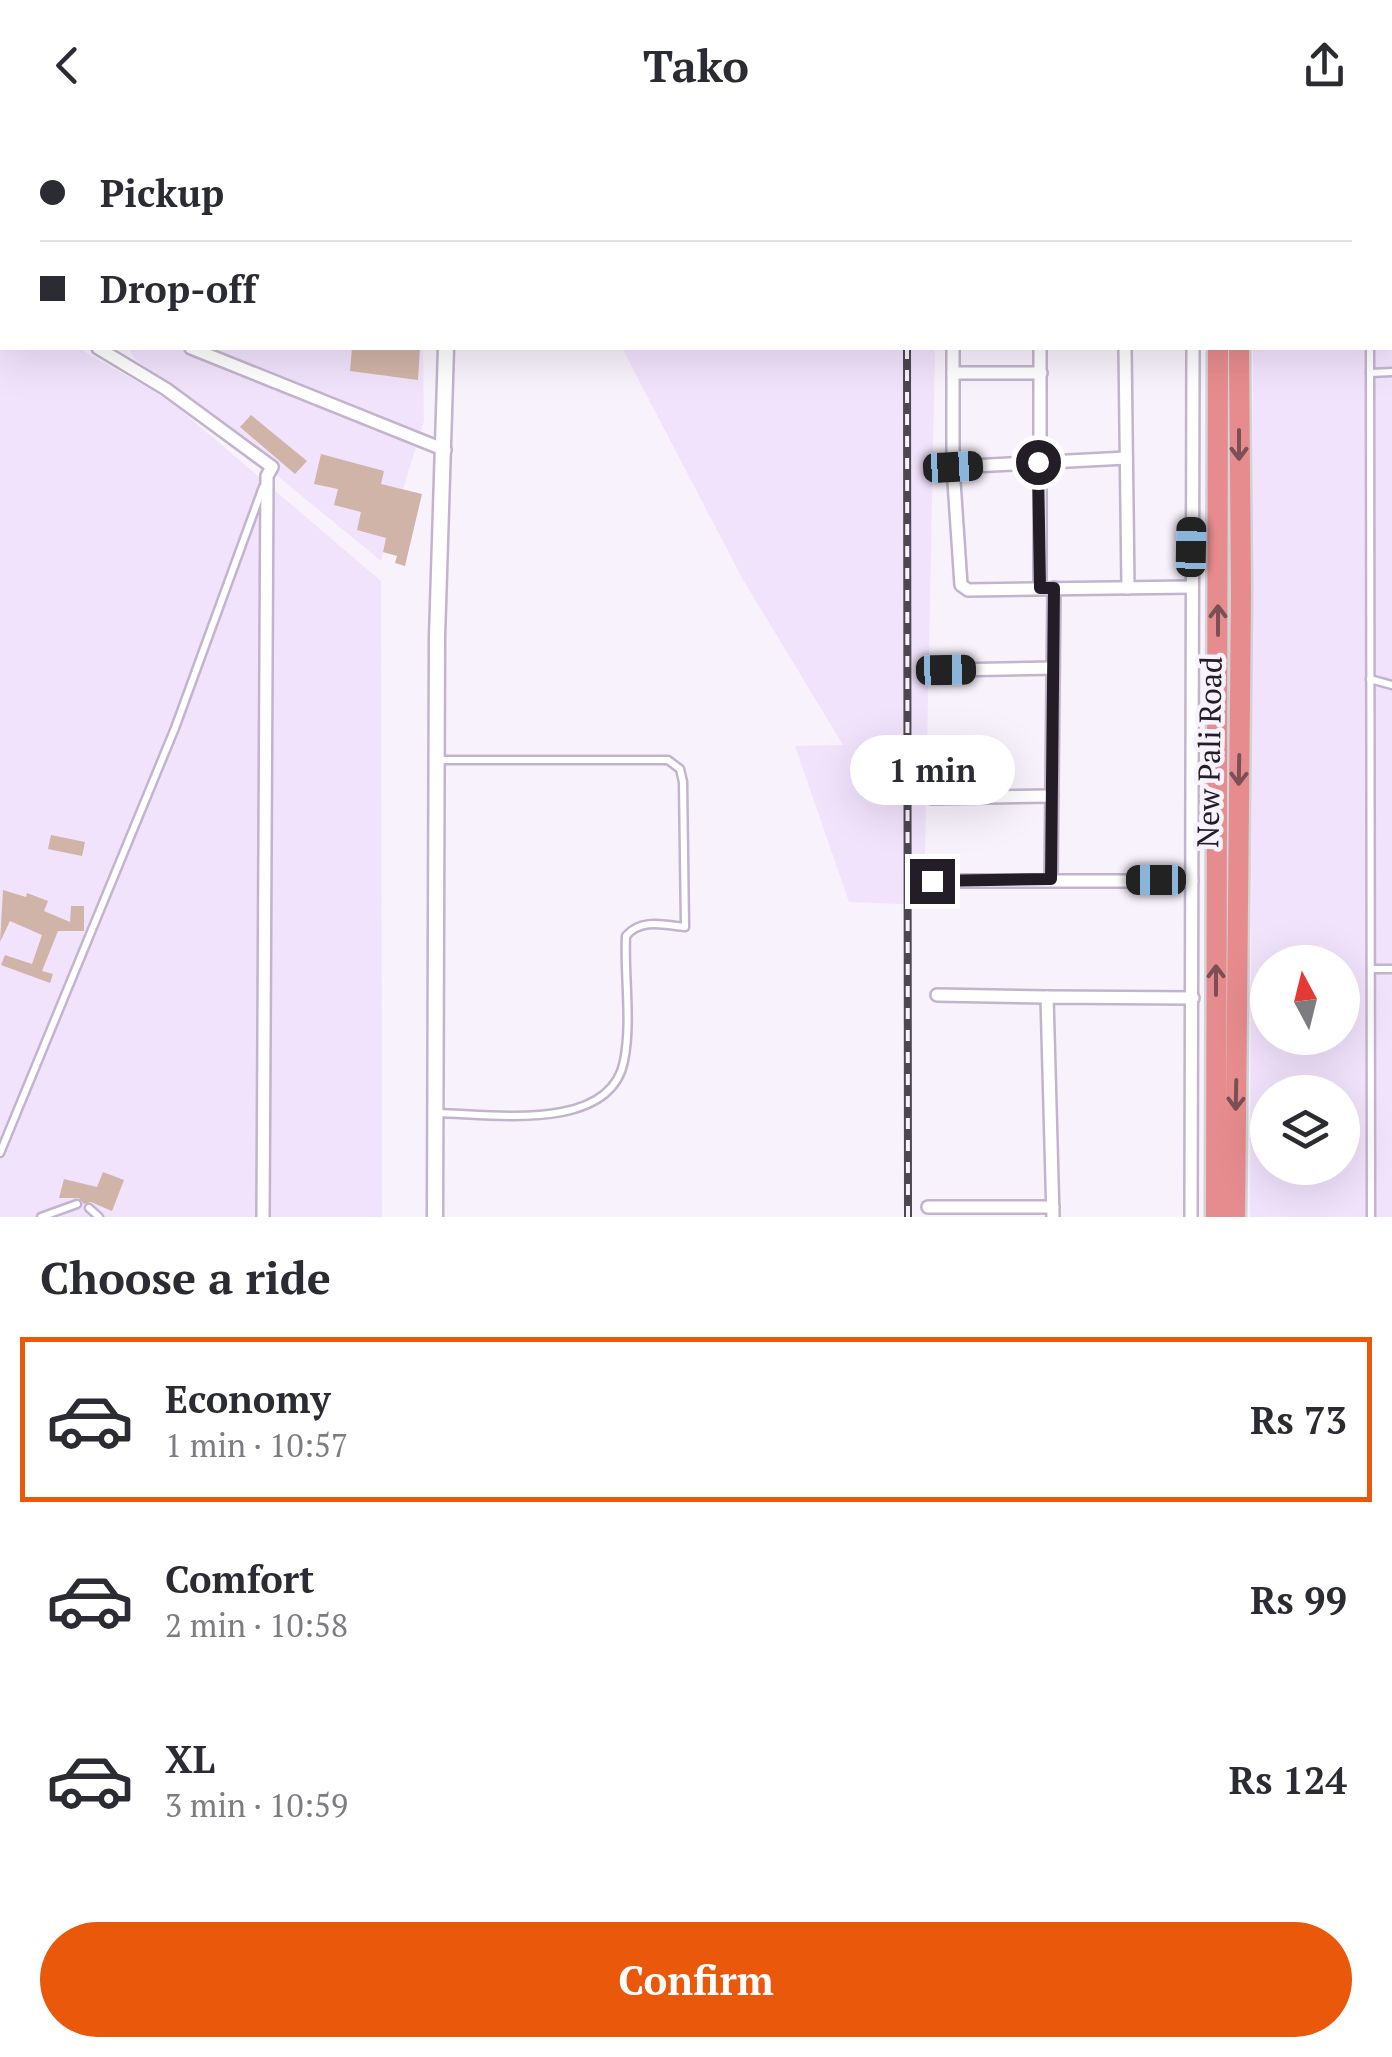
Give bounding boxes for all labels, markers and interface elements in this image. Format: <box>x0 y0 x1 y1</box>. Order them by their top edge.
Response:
text: Tako <box>643 35 749 95</box>
icon: back <box>40 38 95 93</box>
icon: share <box>1297 38 1352 93</box>
text: Pickup <box>100 168 224 218</box>
text: Drop-off <box>100 264 257 314</box>
one-way arrow <box>1230 428 1249 460</box>
route start <box>1016 440 1061 485</box>
car <box>922 450 984 484</box>
car <box>1175 517 1207 577</box>
one-way arrow <box>1208 604 1227 636</box>
car <box>916 654 976 686</box>
street label: New Pali Road <box>1187 656 1231 848</box>
callout: 1 min <box>850 736 1014 806</box>
text: 1 min <box>889 749 976 791</box>
one-way arrow <box>1230 752 1248 785</box>
route end <box>910 859 955 904</box>
car <box>1126 865 1186 895</box>
north arrow <box>1250 945 1360 1055</box>
map controls <box>1250 945 1360 1185</box>
one-way arrow <box>1206 964 1226 996</box>
button: layers <box>1250 1075 1360 1185</box>
one-way arrow <box>1226 1078 1246 1110</box>
text: Choose a ride <box>40 1247 331 1307</box>
text: Economy <box>165 1374 331 1424</box>
icon: car <box>45 1375 135 1465</box>
text: Rs 73 <box>1250 1395 1347 1445</box>
text: 1 min · 10:57 <box>165 1424 348 1466</box>
text: Comfort <box>165 1554 314 1604</box>
icon: car <box>45 1555 135 1645</box>
text: Rs 99 <box>1250 1575 1347 1625</box>
text: 2 min · 10:58 <box>165 1604 348 1646</box>
text: XL <box>165 1734 215 1784</box>
icon: car <box>45 1735 135 1825</box>
text: Rs 124 <box>1229 1755 1347 1805</box>
text: 3 min · 10:59 <box>165 1784 348 1826</box>
button: Confirm <box>40 1922 1352 2037</box>

